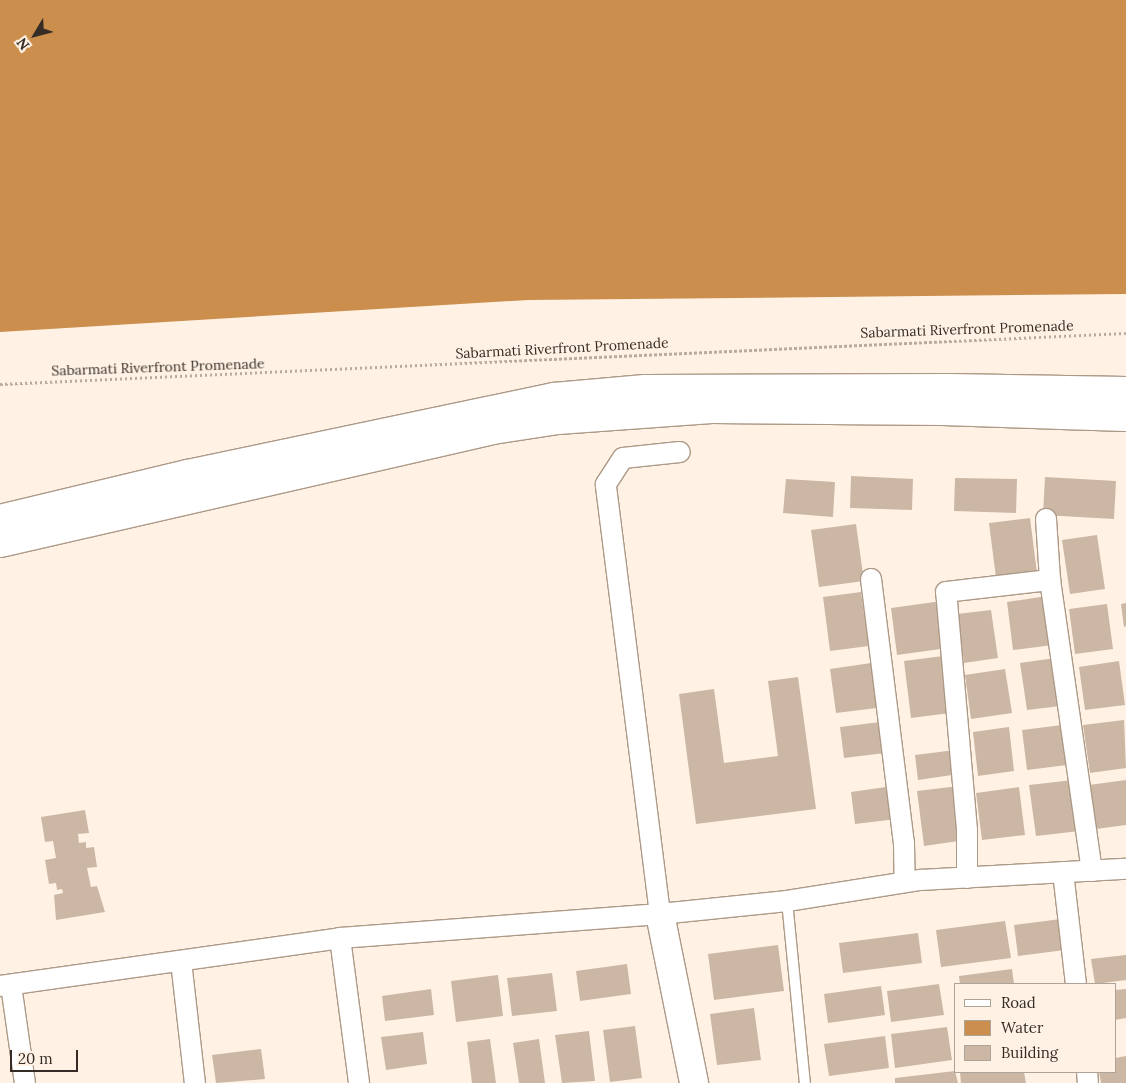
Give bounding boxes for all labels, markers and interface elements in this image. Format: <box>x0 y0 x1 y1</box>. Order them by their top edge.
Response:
north arrow <box>10 10 60 60</box>
text: N <box>13 34 33 54</box>
street label: Sabarmati Riverfront Promenade <box>860 317 1074 341</box>
street label: Sabarmati Riverfront Promenade <box>455 334 669 362</box>
street label: Sabarmati Riverfront Promenade <box>51 355 265 379</box>
legend <box>954 983 1116 1073</box>
text: Road <box>1001 993 1036 1012</box>
text: Water <box>1001 1018 1043 1037</box>
scale bar <box>12 1040 80 1072</box>
text: Building <box>1001 1043 1058 1062</box>
text: 20 m <box>18 1049 53 1068</box>

